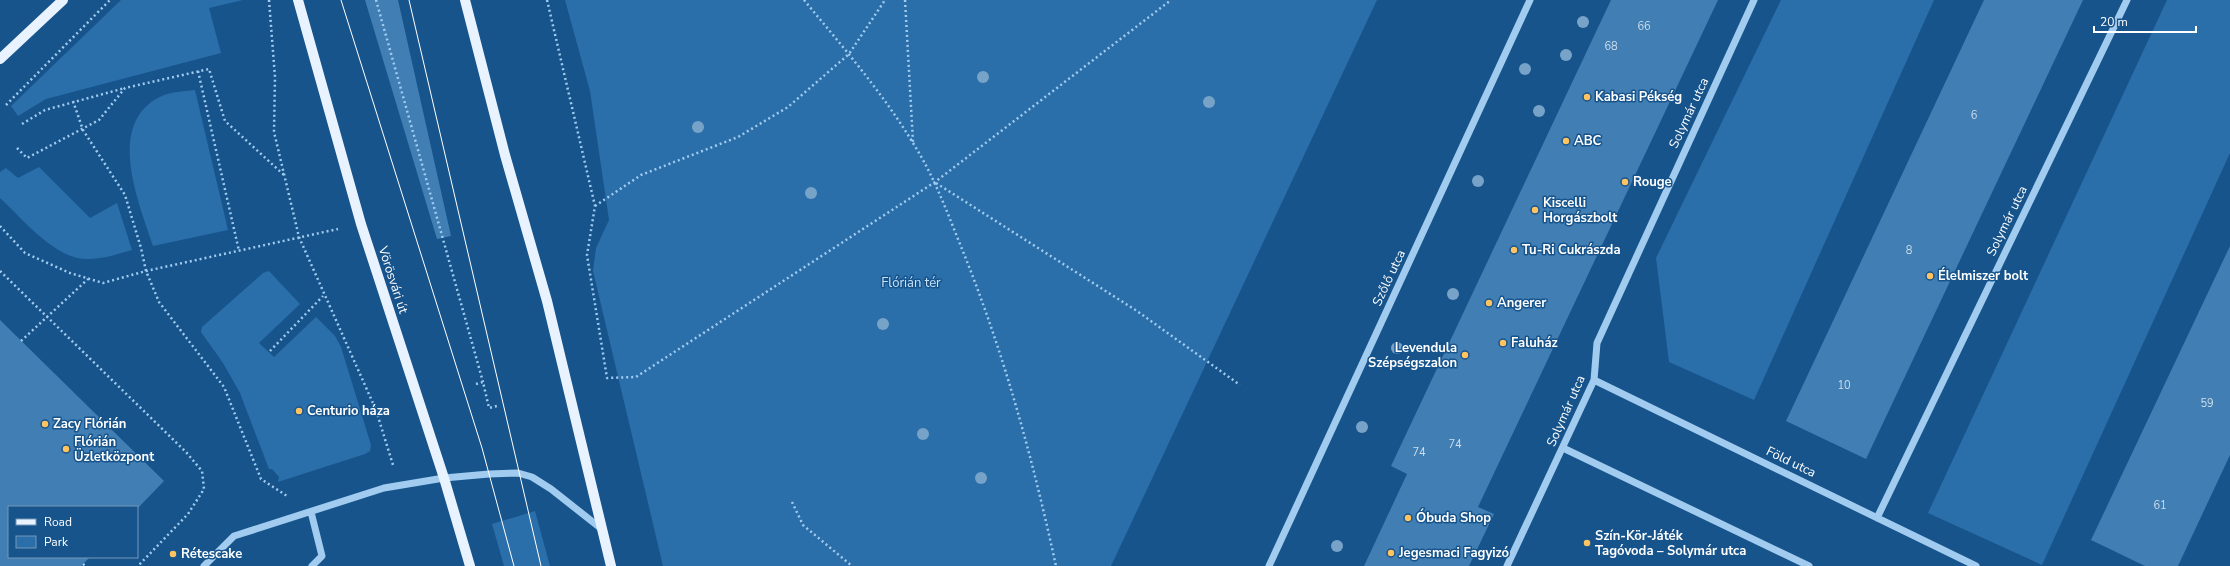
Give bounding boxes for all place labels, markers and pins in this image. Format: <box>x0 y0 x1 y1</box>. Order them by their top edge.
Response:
place label: Kabasi Pékség <box>1595 88 1682 106</box>
marker: Kabasi Pékség <box>1582 92 1592 102</box>
place label: ABC <box>1574 132 1602 150</box>
marker: ABC <box>1561 136 1571 146</box>
place label: Rouge <box>1633 173 1672 191</box>
marker: Rouge <box>1620 177 1630 187</box>
place label: Kiscelli Horgászbolt <box>1543 194 1618 227</box>
marker: Kiscelli Horgászbolt <box>1530 205 1540 215</box>
place label: Tu-Ri Cukrászda <box>1522 241 1621 259</box>
marker: Tu-Ri Cukrászda <box>1509 245 1519 255</box>
place label: Élelmiszer bolt <box>1938 267 2029 285</box>
marker: Élelmiszer bolt <box>1925 271 1935 281</box>
place label: Angerer <box>1497 294 1547 312</box>
marker: Angerer <box>1484 298 1494 308</box>
place label: Faluház <box>1511 334 1558 352</box>
marker: Faluház <box>1498 338 1508 348</box>
place label: Levendula Szépségszalon <box>1368 339 1457 372</box>
marker: Levendula Szépségszalon <box>1460 350 1470 360</box>
place label: Centurio háza <box>307 402 390 420</box>
marker: Centurio háza <box>294 406 304 416</box>
place label: Zacy Flórián <box>53 415 126 433</box>
marker: Zacy Flórián <box>40 419 50 429</box>
place label: Flórián Üzletközpont <box>74 433 155 466</box>
marker: Flórián Üzletközpont <box>61 444 71 454</box>
place label: Óbuda Shop <box>1416 508 1491 527</box>
marker: Óbuda Shop <box>1403 513 1413 523</box>
place label: Szín-Kör-Játék Tagóvoda – Solymár utca <box>1595 527 1746 560</box>
marker: Szín-Kör-Játék Tagóvoda – Solymár utca <box>1582 538 1592 548</box>
place label: Jegesmaci Fagyizó <box>1398 544 1509 562</box>
place label: Rétescake <box>181 545 242 563</box>
marker: Jegesmaci Fagyizó <box>1386 548 1396 558</box>
marker: Rétescake <box>168 549 178 559</box>

